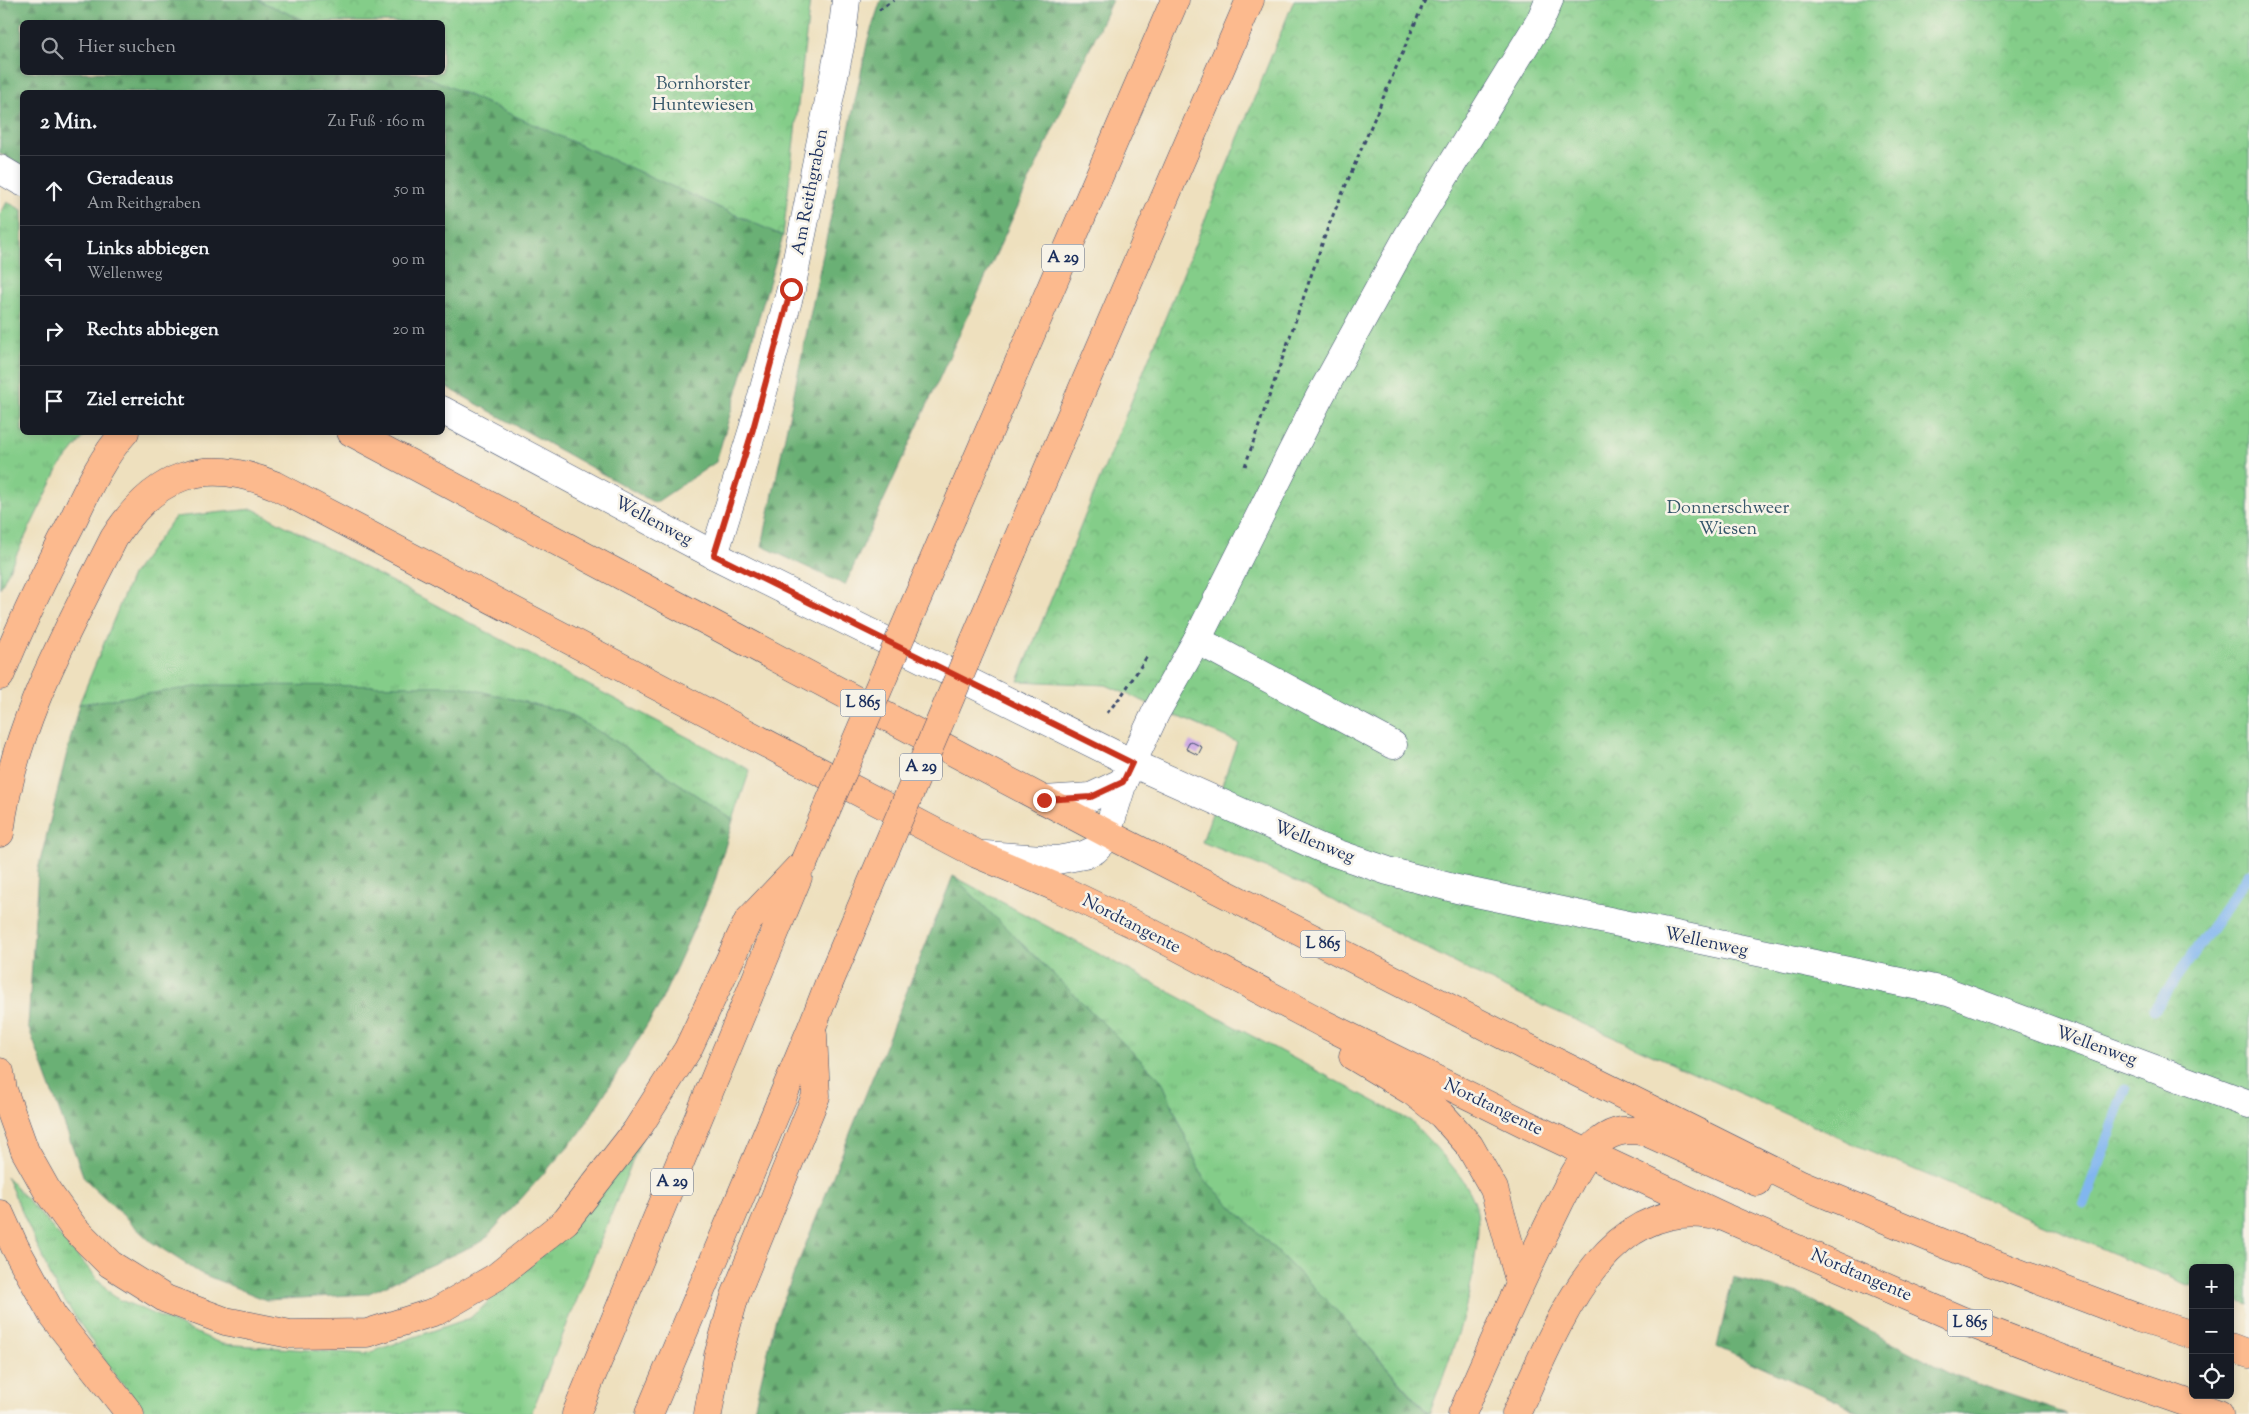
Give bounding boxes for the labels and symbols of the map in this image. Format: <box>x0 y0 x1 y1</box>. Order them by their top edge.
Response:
park label: Bornhorster Huntewiesen <box>652 72 755 119</box>
street label: Am Reithgraben <box>786 126 836 257</box>
road number: A 29 <box>1042 244 1084 272</box>
route start <box>780 278 803 301</box>
street label: Wellenweg <box>609 491 697 554</box>
park label: Donnerschweer Wiesen <box>1667 496 1789 543</box>
road number: L 865 <box>840 690 886 716</box>
road number: A 29 <box>900 754 942 780</box>
route end <box>1033 789 1056 812</box>
street label: Wellenweg <box>1270 815 1358 871</box>
street label: Nordtangente <box>1077 889 1185 961</box>
street label: Wellenweg <box>1662 921 1750 965</box>
road number: L 865 <box>1300 931 1346 958</box>
street label: Wellenweg <box>2052 1020 2141 1074</box>
street label: Nordtangente <box>1439 1073 1547 1143</box>
road number: A 29 <box>651 1168 693 1196</box>
street label: Nordtangente <box>1806 1243 1916 1309</box>
road number: L 865 <box>1948 1310 1992 1336</box>

